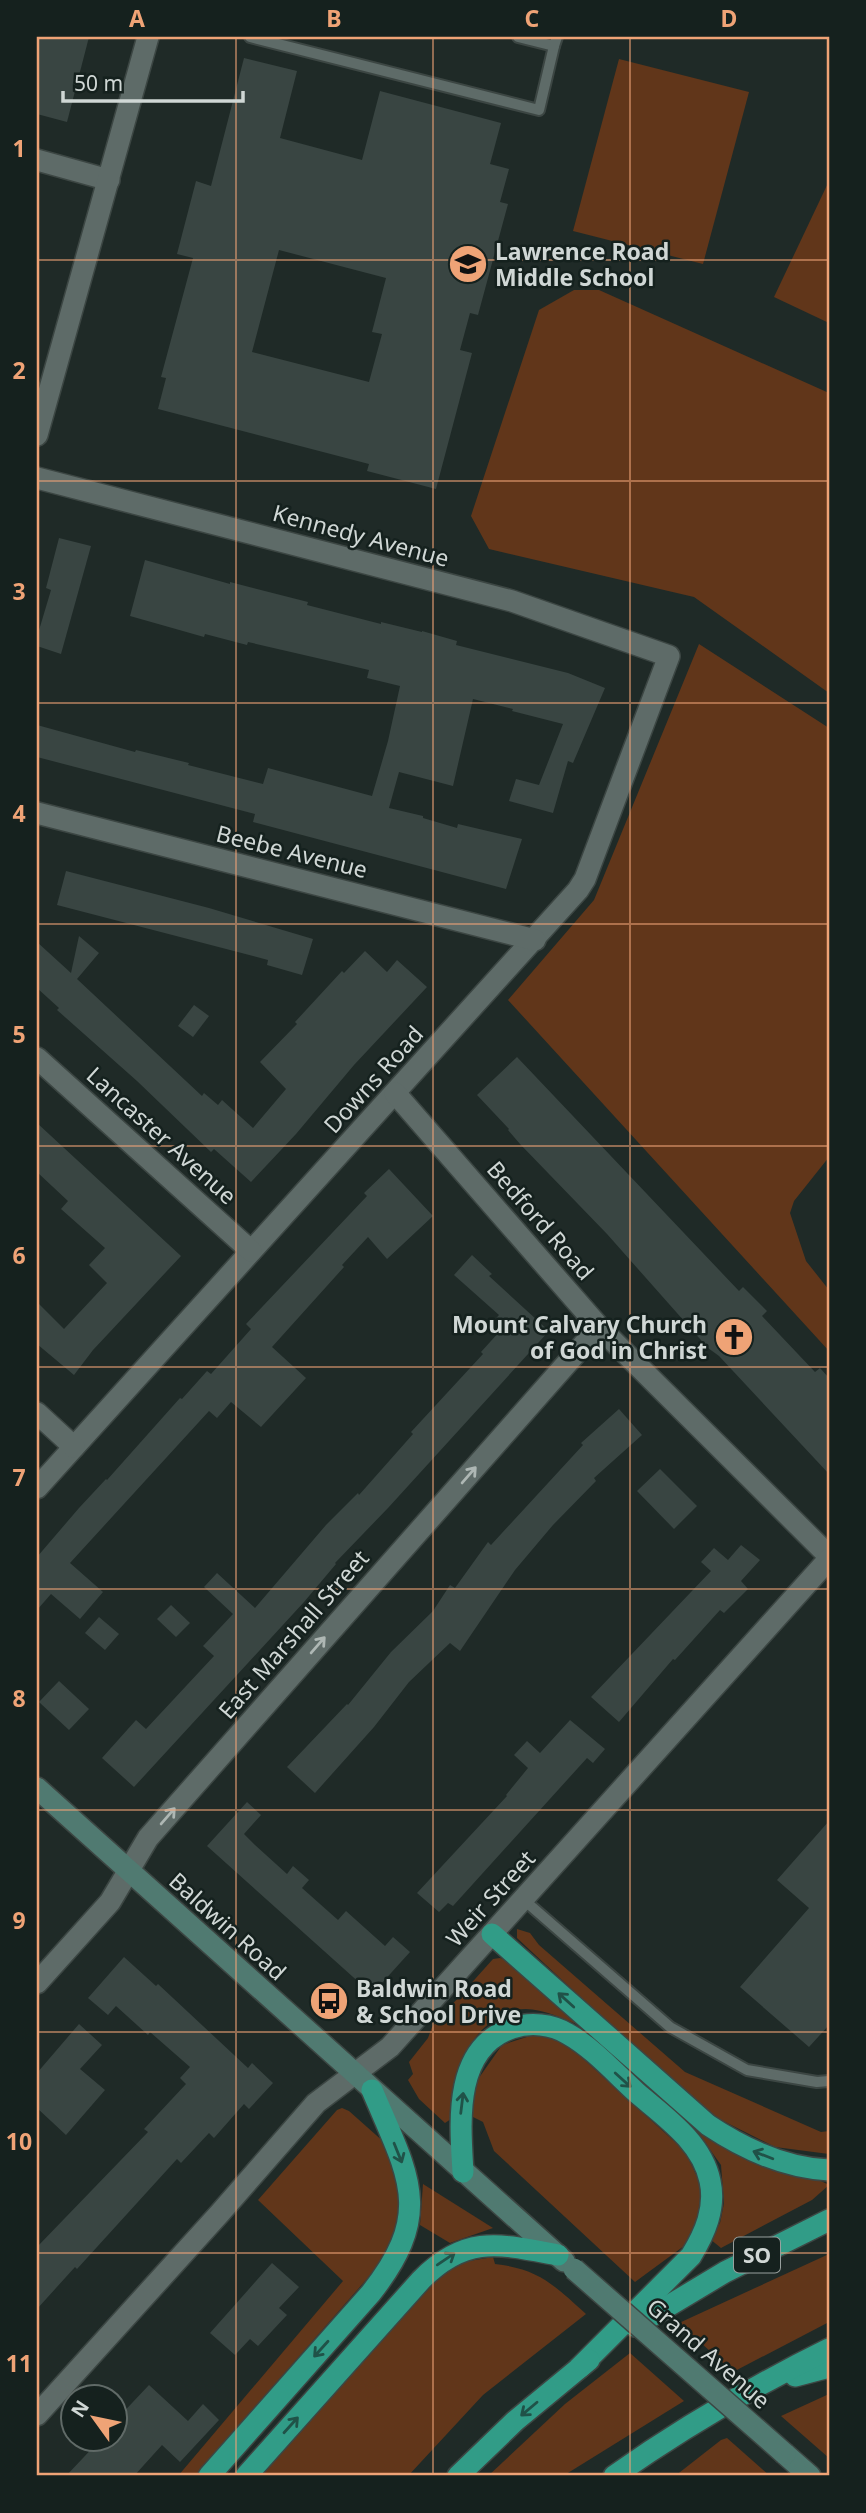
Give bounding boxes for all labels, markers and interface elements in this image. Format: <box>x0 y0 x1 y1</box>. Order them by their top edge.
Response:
text: A <box>129 2 145 34</box>
text: B <box>326 2 342 34</box>
text: C <box>525 2 540 34</box>
text: D <box>721 2 737 34</box>
scale bar <box>63 60 243 104</box>
text: 50 m <box>74 69 123 97</box>
text: 1 <box>12 132 26 164</box>
place label: Lawrence Road Middle School <box>495 235 669 293</box>
school or university icon: Lawrence Road Middle School <box>447 243 489 285</box>
text: 2 <box>12 354 26 386</box>
street label: Kennedy Avenue <box>269 496 453 574</box>
text: 3 <box>12 575 26 607</box>
text: 4 <box>12 797 26 829</box>
street label: Beebe Avenue <box>213 817 371 885</box>
text: 5 <box>12 1018 26 1050</box>
street label: Downs Road <box>316 1018 430 1140</box>
street label: Lancaster Avenue <box>80 1059 244 1211</box>
street label: Bedford Road <box>480 1154 602 1286</box>
text: 6 <box>12 1239 26 1271</box>
place label: Mount Calvary Church of God in Christ <box>452 1308 707 1366</box>
church icon: Mount Calvary Church of God in Christ <box>713 1316 755 1358</box>
text: 7 <box>12 1461 26 1493</box>
one-way arrow <box>461 1466 477 1484</box>
street label: East Marshall Street <box>211 1543 375 1725</box>
one-way arrow <box>310 1636 326 1654</box>
text: 8 <box>12 1682 26 1714</box>
one-way arrow <box>160 1807 176 1825</box>
street label: Weir Street <box>438 1843 542 1953</box>
street label: Baldwin Road <box>163 1865 293 1987</box>
text: 9 <box>12 1904 26 1936</box>
place label: Baldwin Road & School Drive <box>356 1972 521 2030</box>
bus stop icon: Baldwin Road & School Drive <box>308 1980 350 2022</box>
one-way arrow <box>557 1992 575 2008</box>
one-way arrow <box>614 2072 631 2089</box>
one-way arrow <box>456 2093 469 2115</box>
text: 10 <box>6 2125 32 2157</box>
one-way arrow <box>393 2142 406 2163</box>
one-way arrow <box>753 2148 775 2160</box>
road number: SO <box>734 2238 780 2272</box>
one-way arrow <box>435 2252 455 2266</box>
street label: Grand Avenue <box>640 2290 778 2416</box>
one-way arrow <box>313 2340 329 2358</box>
text: 11 <box>6 2347 32 2379</box>
north arrow <box>60 2384 130 2454</box>
text: N <box>65 2395 95 2422</box>
one-way arrow <box>520 2401 538 2417</box>
one-way arrow <box>283 2417 299 2435</box>

